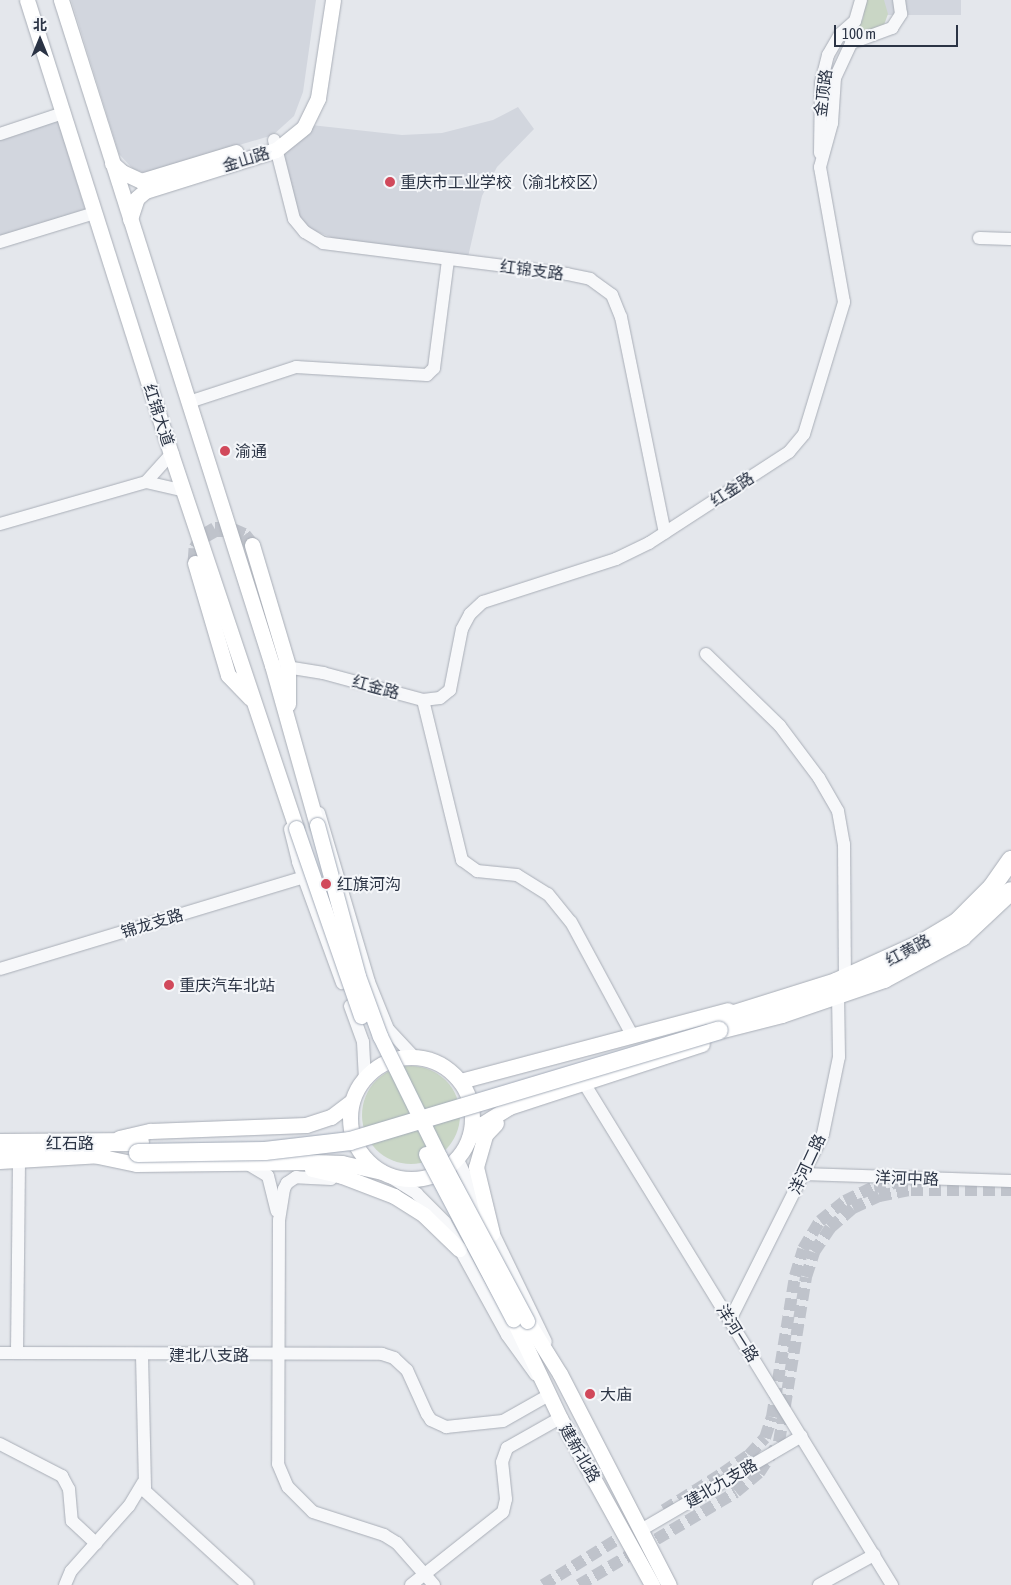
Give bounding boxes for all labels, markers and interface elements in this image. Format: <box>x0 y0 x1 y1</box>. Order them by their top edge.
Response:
north arrow <box>15 15 65 65</box>
scale bar <box>836 15 960 47</box>
text: 北 <box>33 17 47 33</box>
text: 100 m <box>842 25 876 42</box>
street label: 金顶路 <box>811 68 835 118</box>
street label: 金山路 <box>220 143 272 175</box>
place label: 重庆市工业学校（渝北校区） <box>400 172 608 192</box>
marker: 重庆市工业学校（渝北校区） <box>384 176 396 188</box>
street label: 红锦支路 <box>499 257 565 283</box>
street label: 红锦大道 <box>140 382 178 448</box>
place label: 渝通 <box>235 441 267 461</box>
marker: 渝通 <box>219 445 231 457</box>
street label: 红金路 <box>707 468 757 510</box>
street label: 红金路 <box>350 672 402 702</box>
place label: 红旗河沟 <box>337 874 401 894</box>
marker: 红旗河沟 <box>319 877 333 891</box>
street label: 锦龙支路 <box>119 904 185 942</box>
street label: 红黄路 <box>882 930 934 970</box>
place label: 重庆汽车北站 <box>179 975 275 995</box>
marker: 重庆汽车北站 <box>163 979 175 991</box>
street label: 洋河二路 <box>785 1131 829 1197</box>
street label: 红石路 <box>46 1133 94 1153</box>
street label: 洋河中路 <box>875 1167 939 1189</box>
street label: 洋河一路 <box>713 1301 763 1365</box>
street label: 建北八支路 <box>169 1345 249 1365</box>
place label: 大庙 <box>600 1384 632 1404</box>
marker: 大庙 <box>584 1388 596 1400</box>
street label: 建新北路 <box>556 1420 604 1486</box>
street label: 建北九支路 <box>682 1455 760 1511</box>

